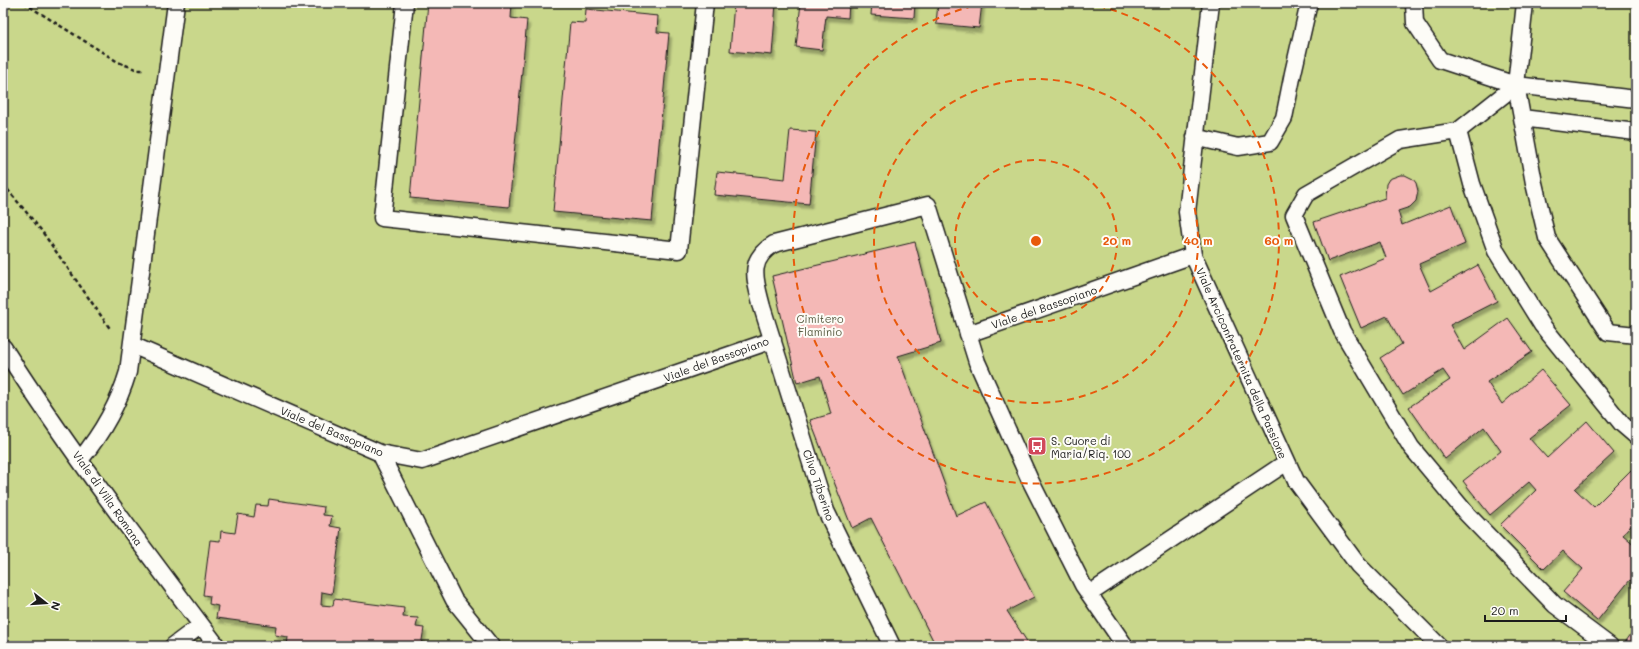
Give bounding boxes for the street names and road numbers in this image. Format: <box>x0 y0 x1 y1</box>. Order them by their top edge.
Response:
street label: Viale Arciconfraternita della Passione <box>1193 265 1291 461</box>
street label: Viale del Bassopiano <box>989 282 1099 332</box>
street label: Viale del Bassopiano <box>661 333 771 385</box>
street label: Viale del Bassopiano <box>278 402 386 460</box>
street label: Clivo Tiberino <box>800 447 838 523</box>
street label: Viale di Villa Romana <box>70 448 147 549</box>

